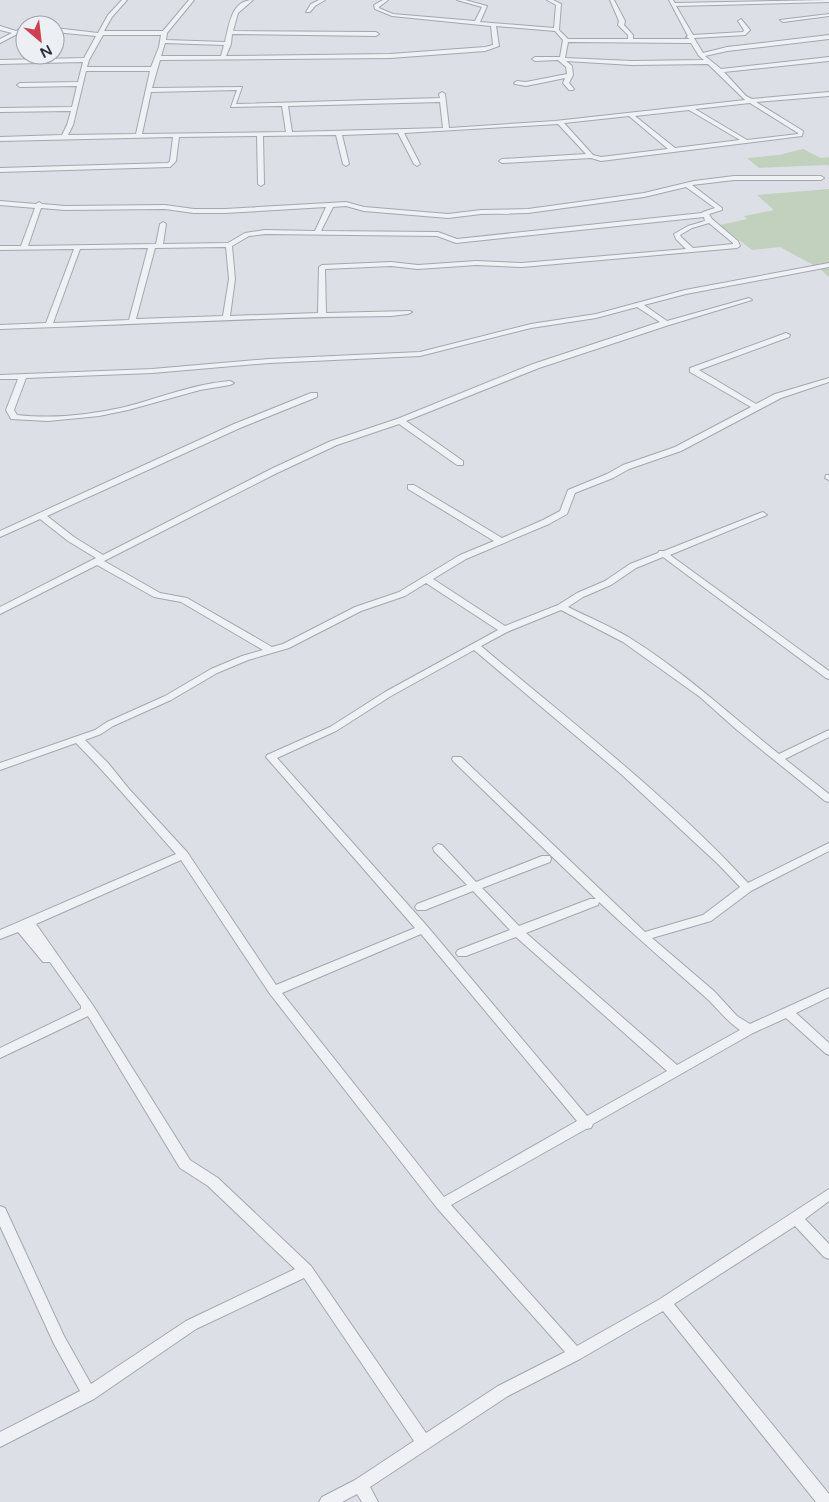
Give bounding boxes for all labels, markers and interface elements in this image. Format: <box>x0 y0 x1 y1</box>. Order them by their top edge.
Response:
north arrow <box>15 15 65 65</box>
text: N <box>37 41 55 61</box>

